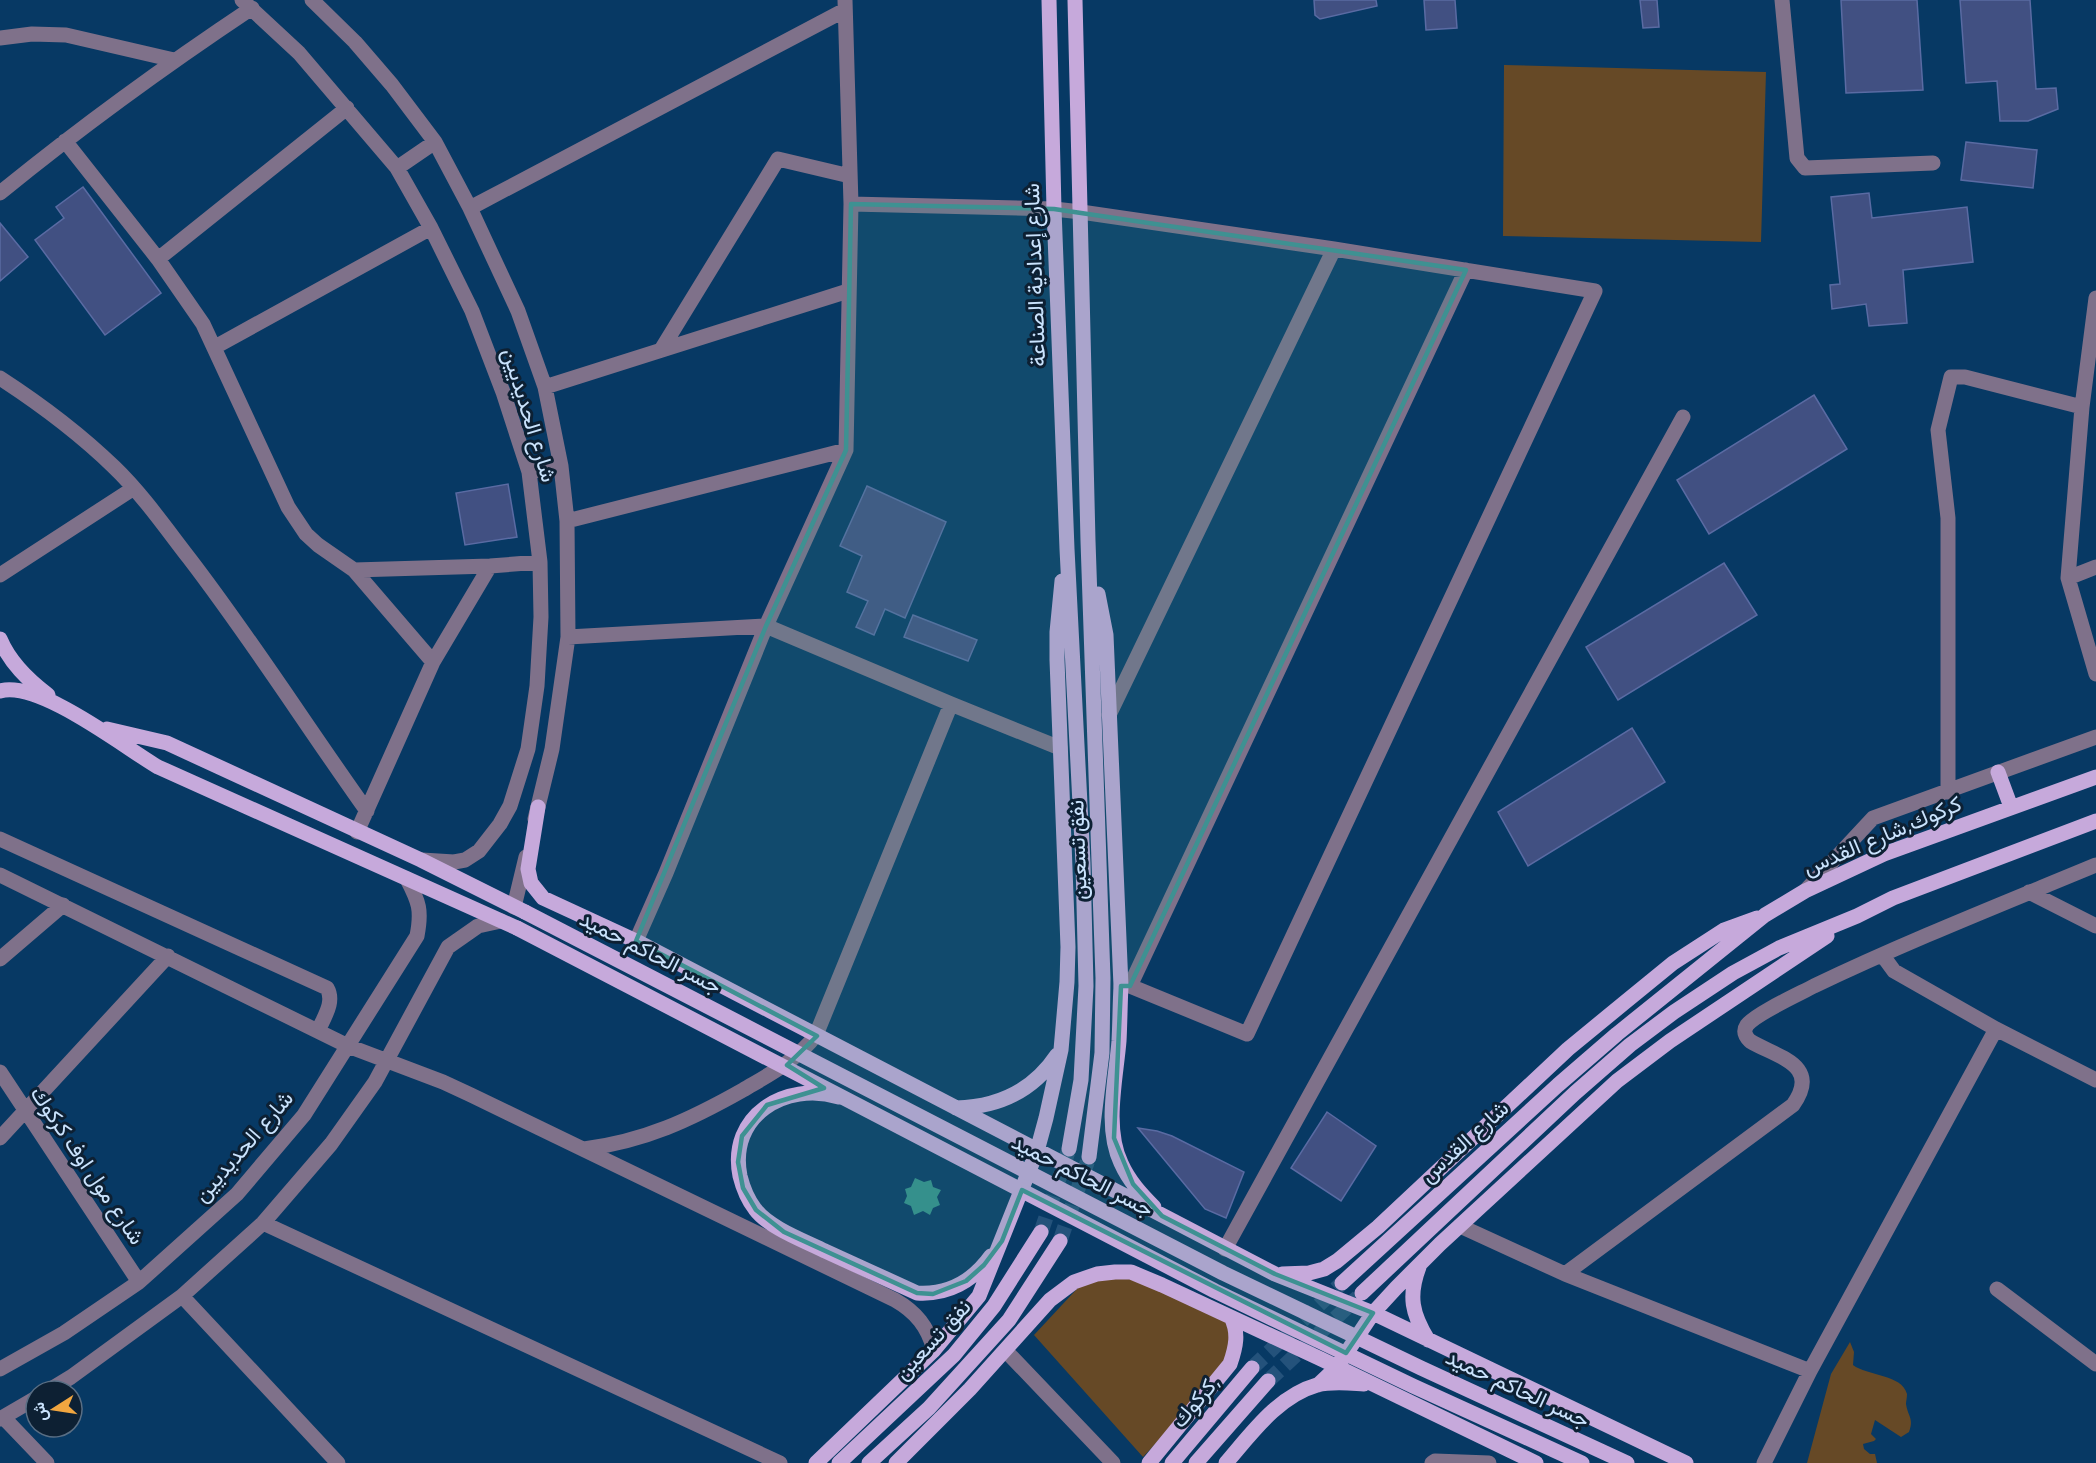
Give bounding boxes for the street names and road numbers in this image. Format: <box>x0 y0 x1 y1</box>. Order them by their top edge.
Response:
street label: شارع إعدادية الصناعة <box>1018 183 1052 367</box>
street label: شارع الحديديين <box>495 345 563 486</box>
street label: كركوك,شارع القدس <box>1799 790 1966 882</box>
street label: نفق تسعين <box>1062 799 1093 901</box>
street label: جسر الحاكم حميد <box>575 905 726 1001</box>
street label: شارع مول اوف كركوك <box>24 1081 151 1250</box>
street label: شارع الحديديين <box>188 1085 300 1208</box>
street label: شارع القدس <box>1415 1095 1515 1189</box>
street label: جسر الحاكم حميد <box>1007 1128 1158 1224</box>
street label: نفق تسعين <box>888 1293 976 1385</box>
street label: جسر الحاكم حميد <box>1441 1343 1594 1434</box>
street label: كركوك, <box>1166 1370 1225 1433</box>

